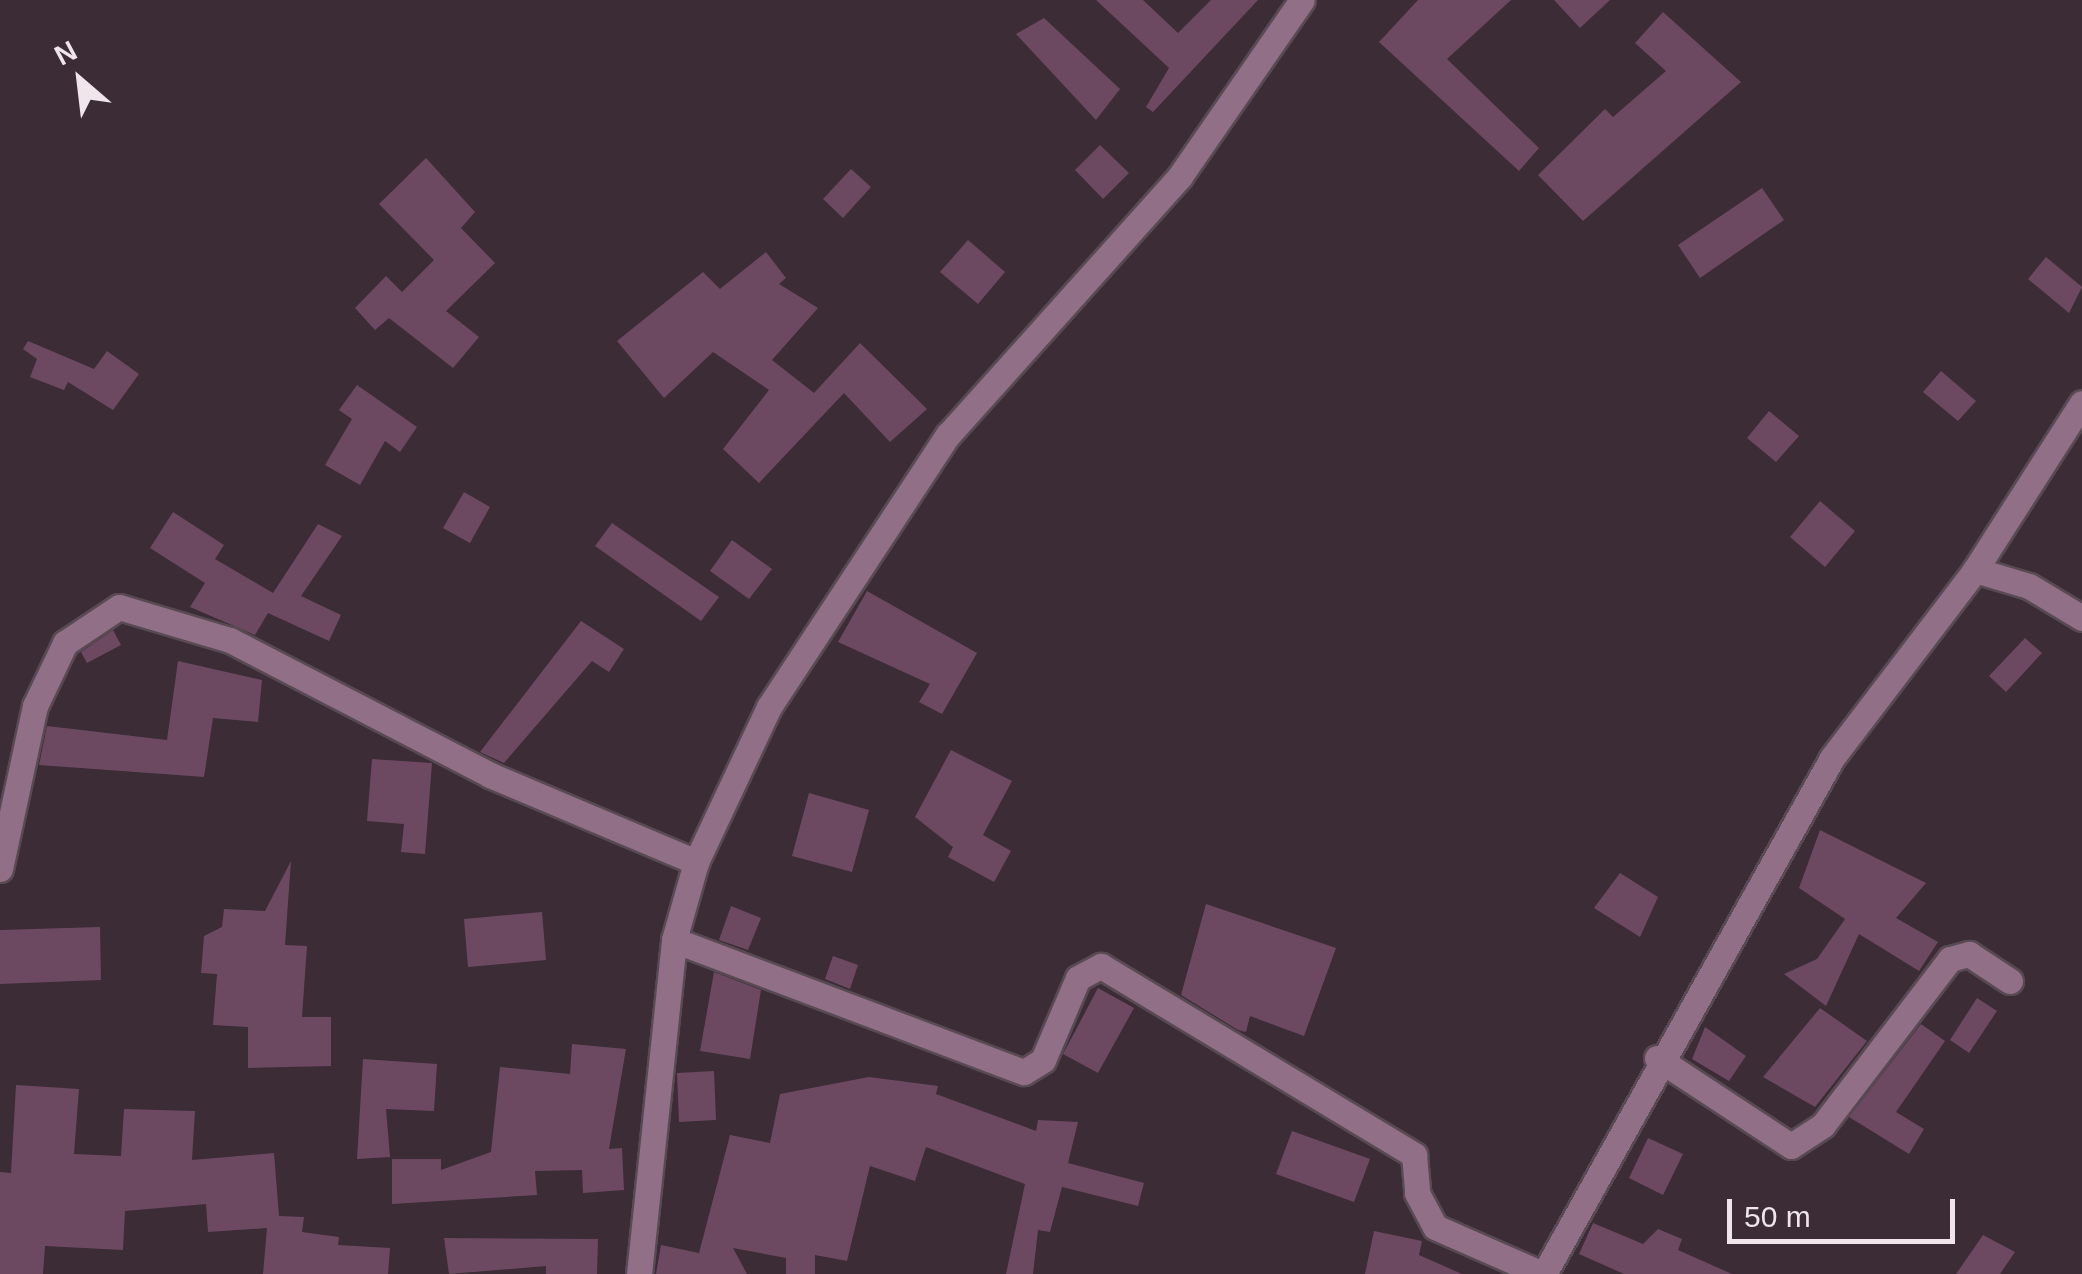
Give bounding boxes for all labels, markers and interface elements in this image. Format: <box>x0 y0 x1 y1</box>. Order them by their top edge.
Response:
north arrow <box>30 30 130 130</box>
text: N <box>49 35 82 72</box>
scale bar <box>1732 1179 1960 1241</box>
text: 50 m <box>1744 1200 1811 1233</box>

